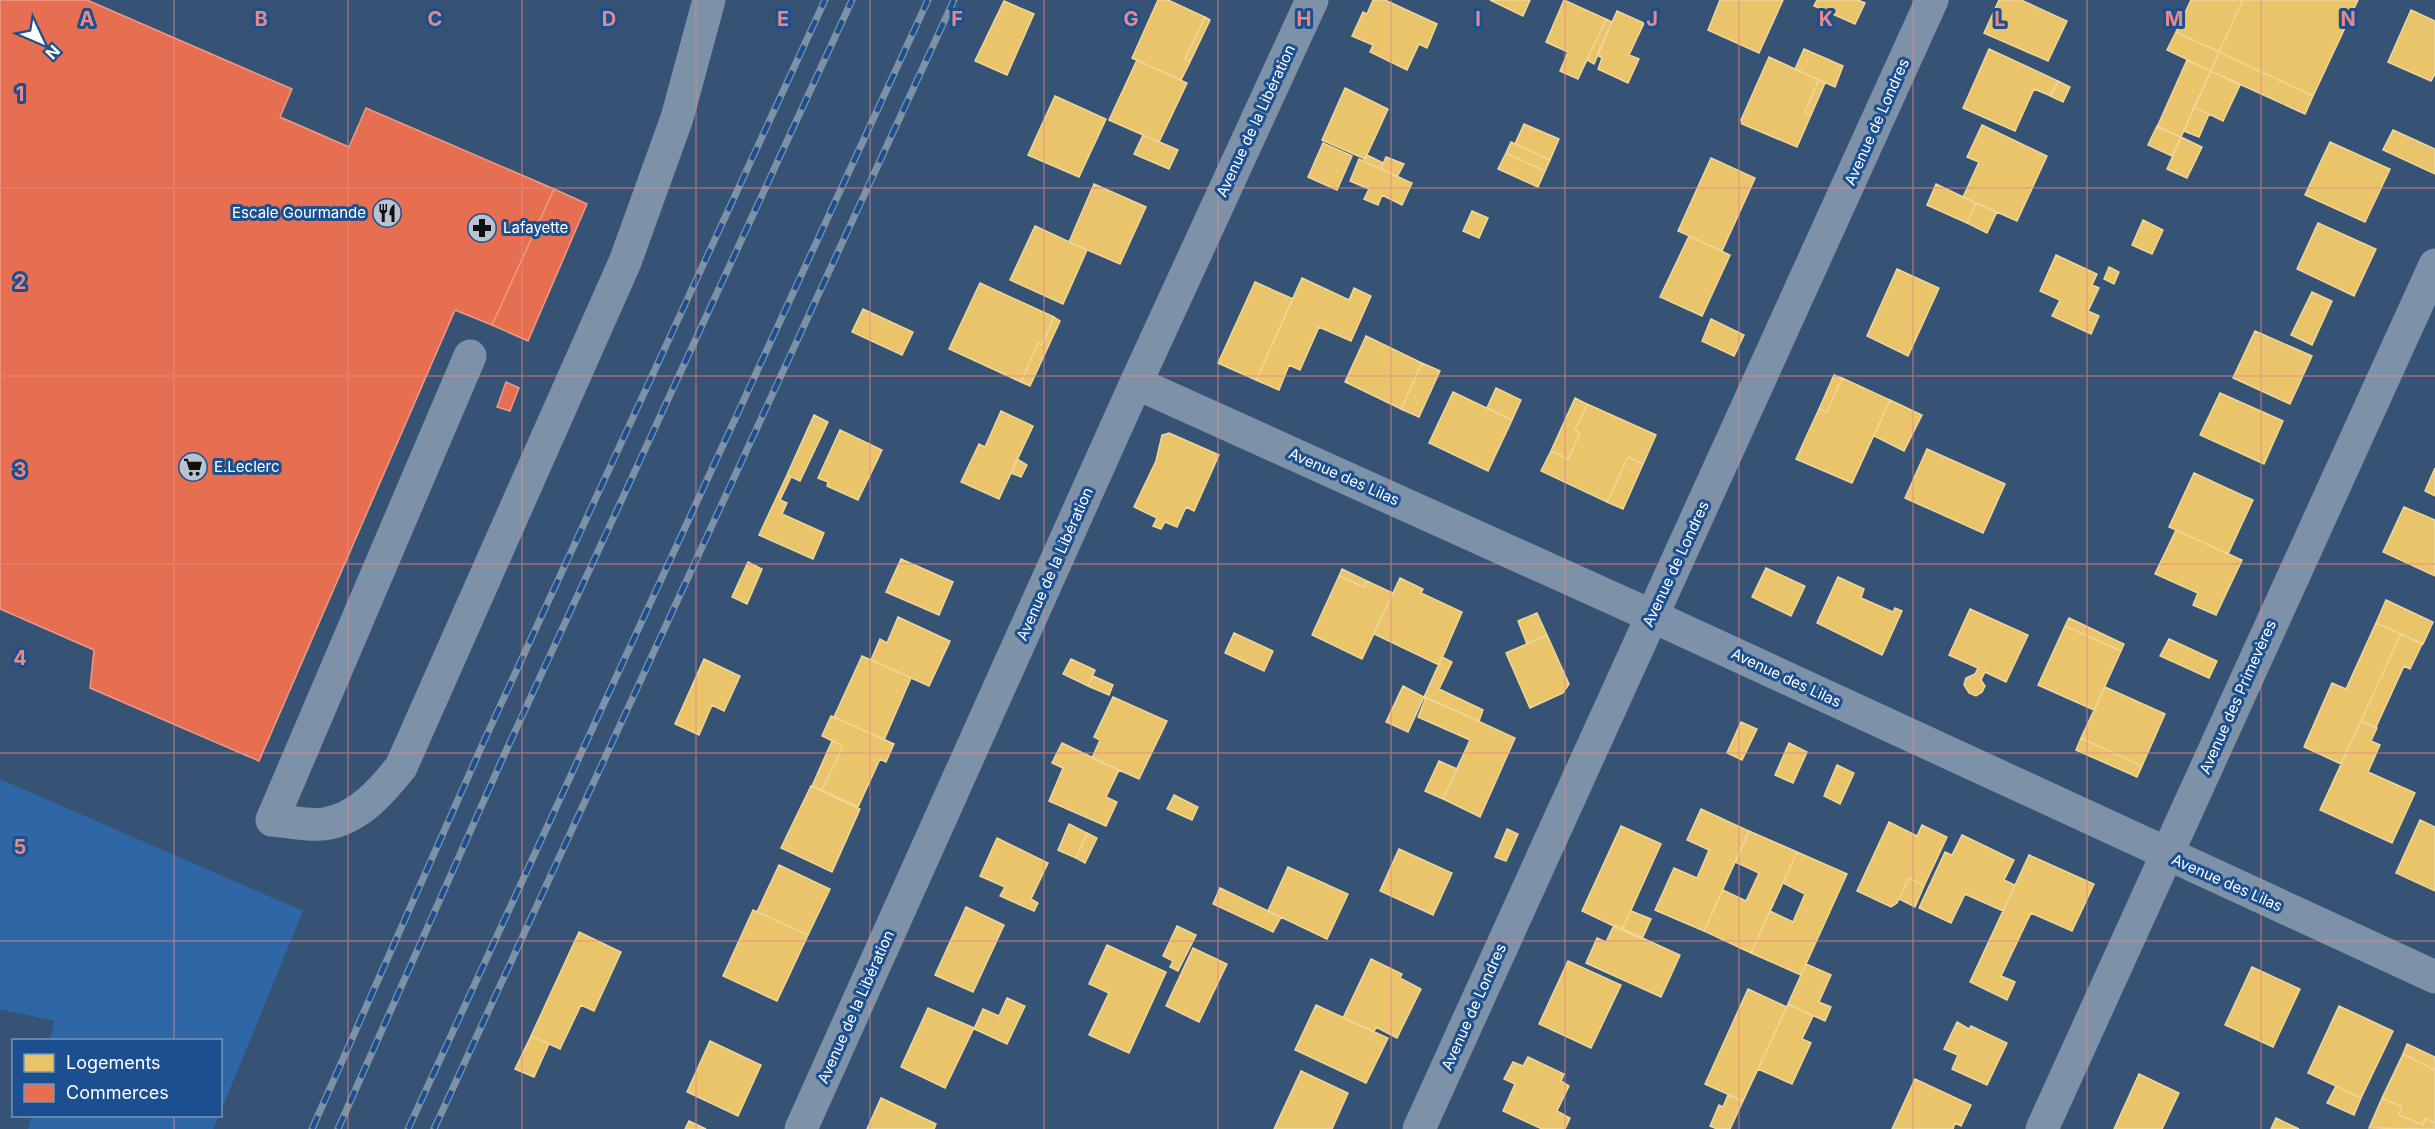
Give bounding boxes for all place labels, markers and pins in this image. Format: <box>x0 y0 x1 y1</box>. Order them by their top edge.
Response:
restaurant icon: Escale Gourmande <box>371 197 403 229</box>
place label: Escale Gourmande <box>232 203 366 222</box>
pharmacy icon: Lafayette <box>466 212 498 244</box>
place label: Lafayette <box>503 218 568 237</box>
supermarket icon: E.Leclerc <box>177 451 209 483</box>
place label: E.Leclerc <box>214 457 279 476</box>

